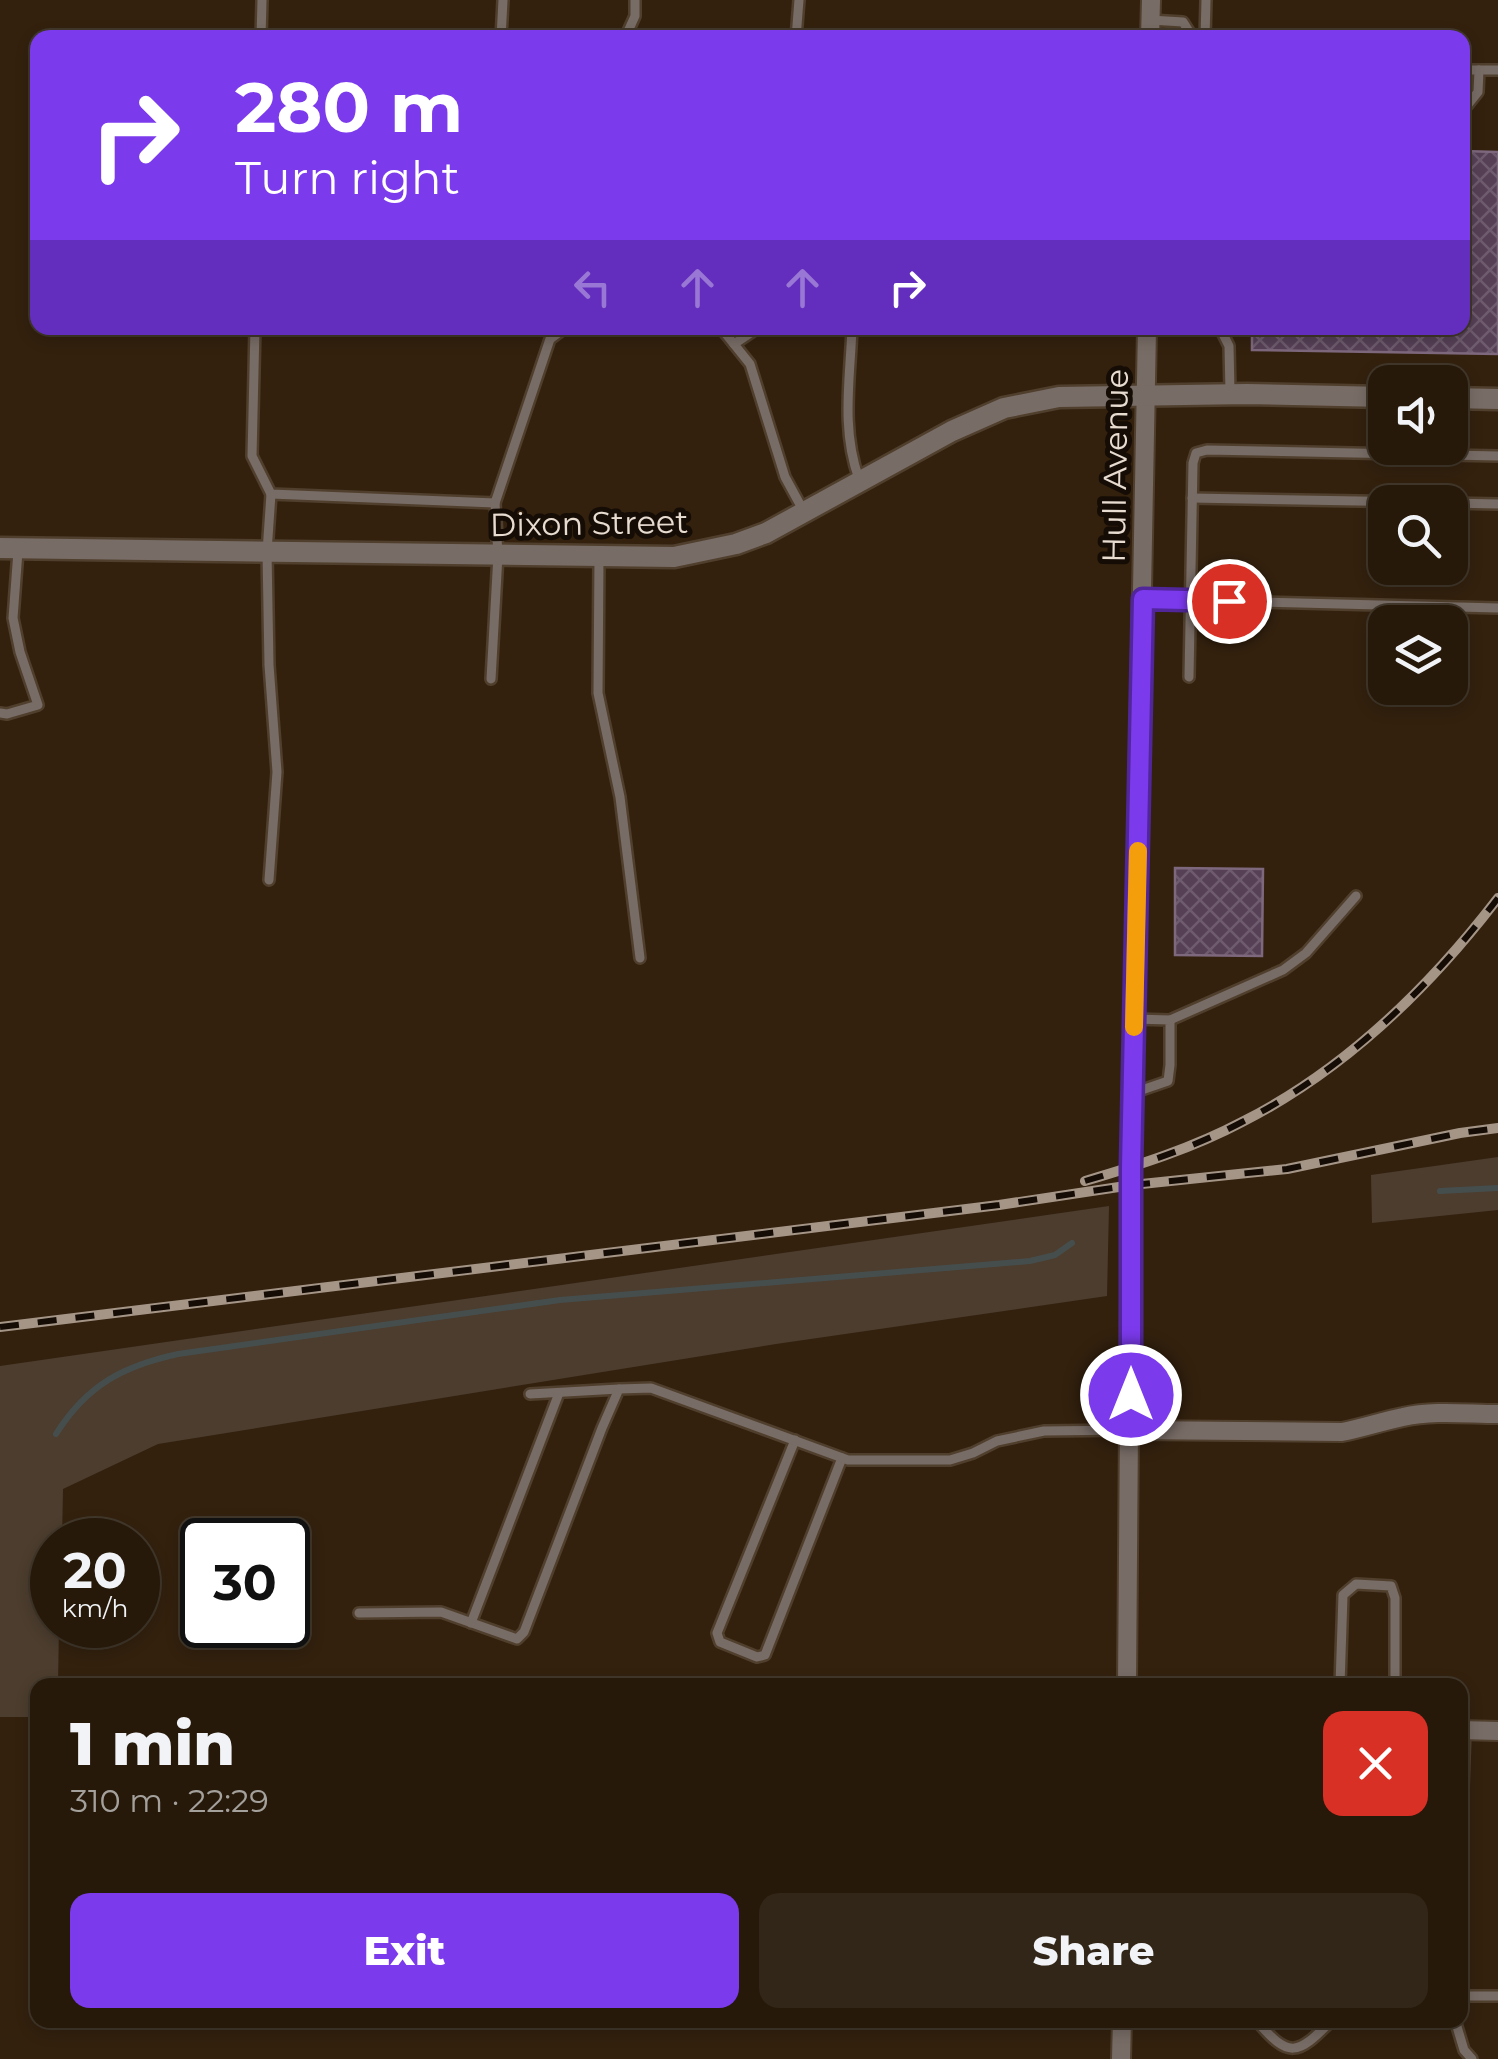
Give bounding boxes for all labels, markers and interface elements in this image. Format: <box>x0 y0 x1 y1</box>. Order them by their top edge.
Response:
text: 280 m <box>235 64 463 150</box>
icon: right <box>70 70 200 200</box>
text: Turn right <box>235 150 460 205</box>
icon: left <box>565 260 620 315</box>
icon: ahead <box>670 260 725 315</box>
icon: ahead <box>775 260 830 315</box>
icon: right <box>880 260 935 315</box>
map controls <box>1368 365 1468 705</box>
button: sound <box>1368 365 1468 465</box>
street label: Hull Avenue <box>1094 369 1136 563</box>
button: search <box>1368 485 1468 585</box>
street label: Dixon Street <box>489 502 689 544</box>
pin <box>1187 559 1272 644</box>
icon: arrive <box>1202 574 1257 629</box>
button: layers <box>1368 605 1468 705</box>
position arrow <box>1079 1343 1183 1447</box>
speed limit sign: 30 <box>180 1518 310 1648</box>
text: 20 <box>63 1540 127 1601</box>
text: km/h <box>62 1593 128 1623</box>
text: 1 min <box>70 1707 235 1780</box>
button: close <box>1323 1711 1428 1816</box>
text: 310 m · 22:29 <box>70 1781 269 1820</box>
button: Exit <box>70 1893 739 2008</box>
button: Share <box>759 1893 1428 2008</box>

